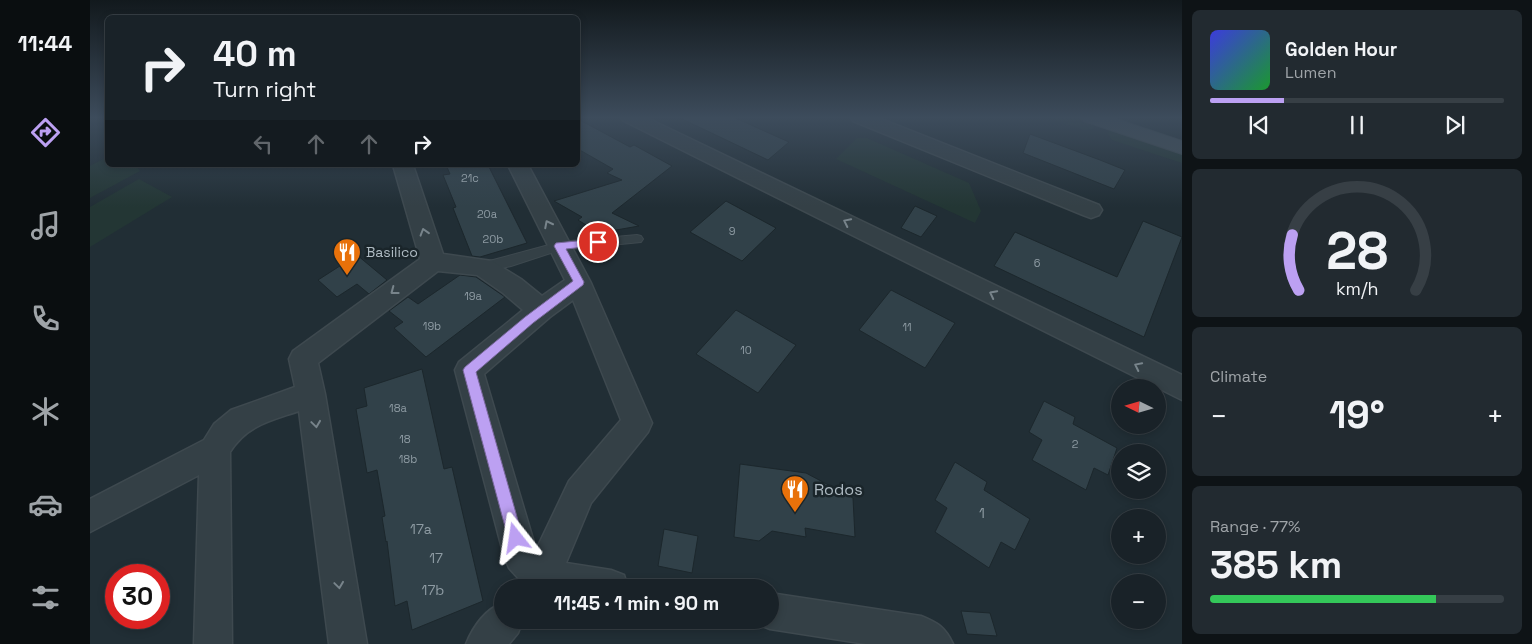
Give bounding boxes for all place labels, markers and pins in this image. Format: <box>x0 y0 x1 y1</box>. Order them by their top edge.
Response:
pin <box>577 221 619 263</box>
restaurant icon: Basilico <box>332 237 362 276</box>
place label: Basilico <box>366 243 418 261</box>
restaurant icon: Rodos <box>780 474 810 513</box>
place label: Rodos <box>814 479 863 500</box>

